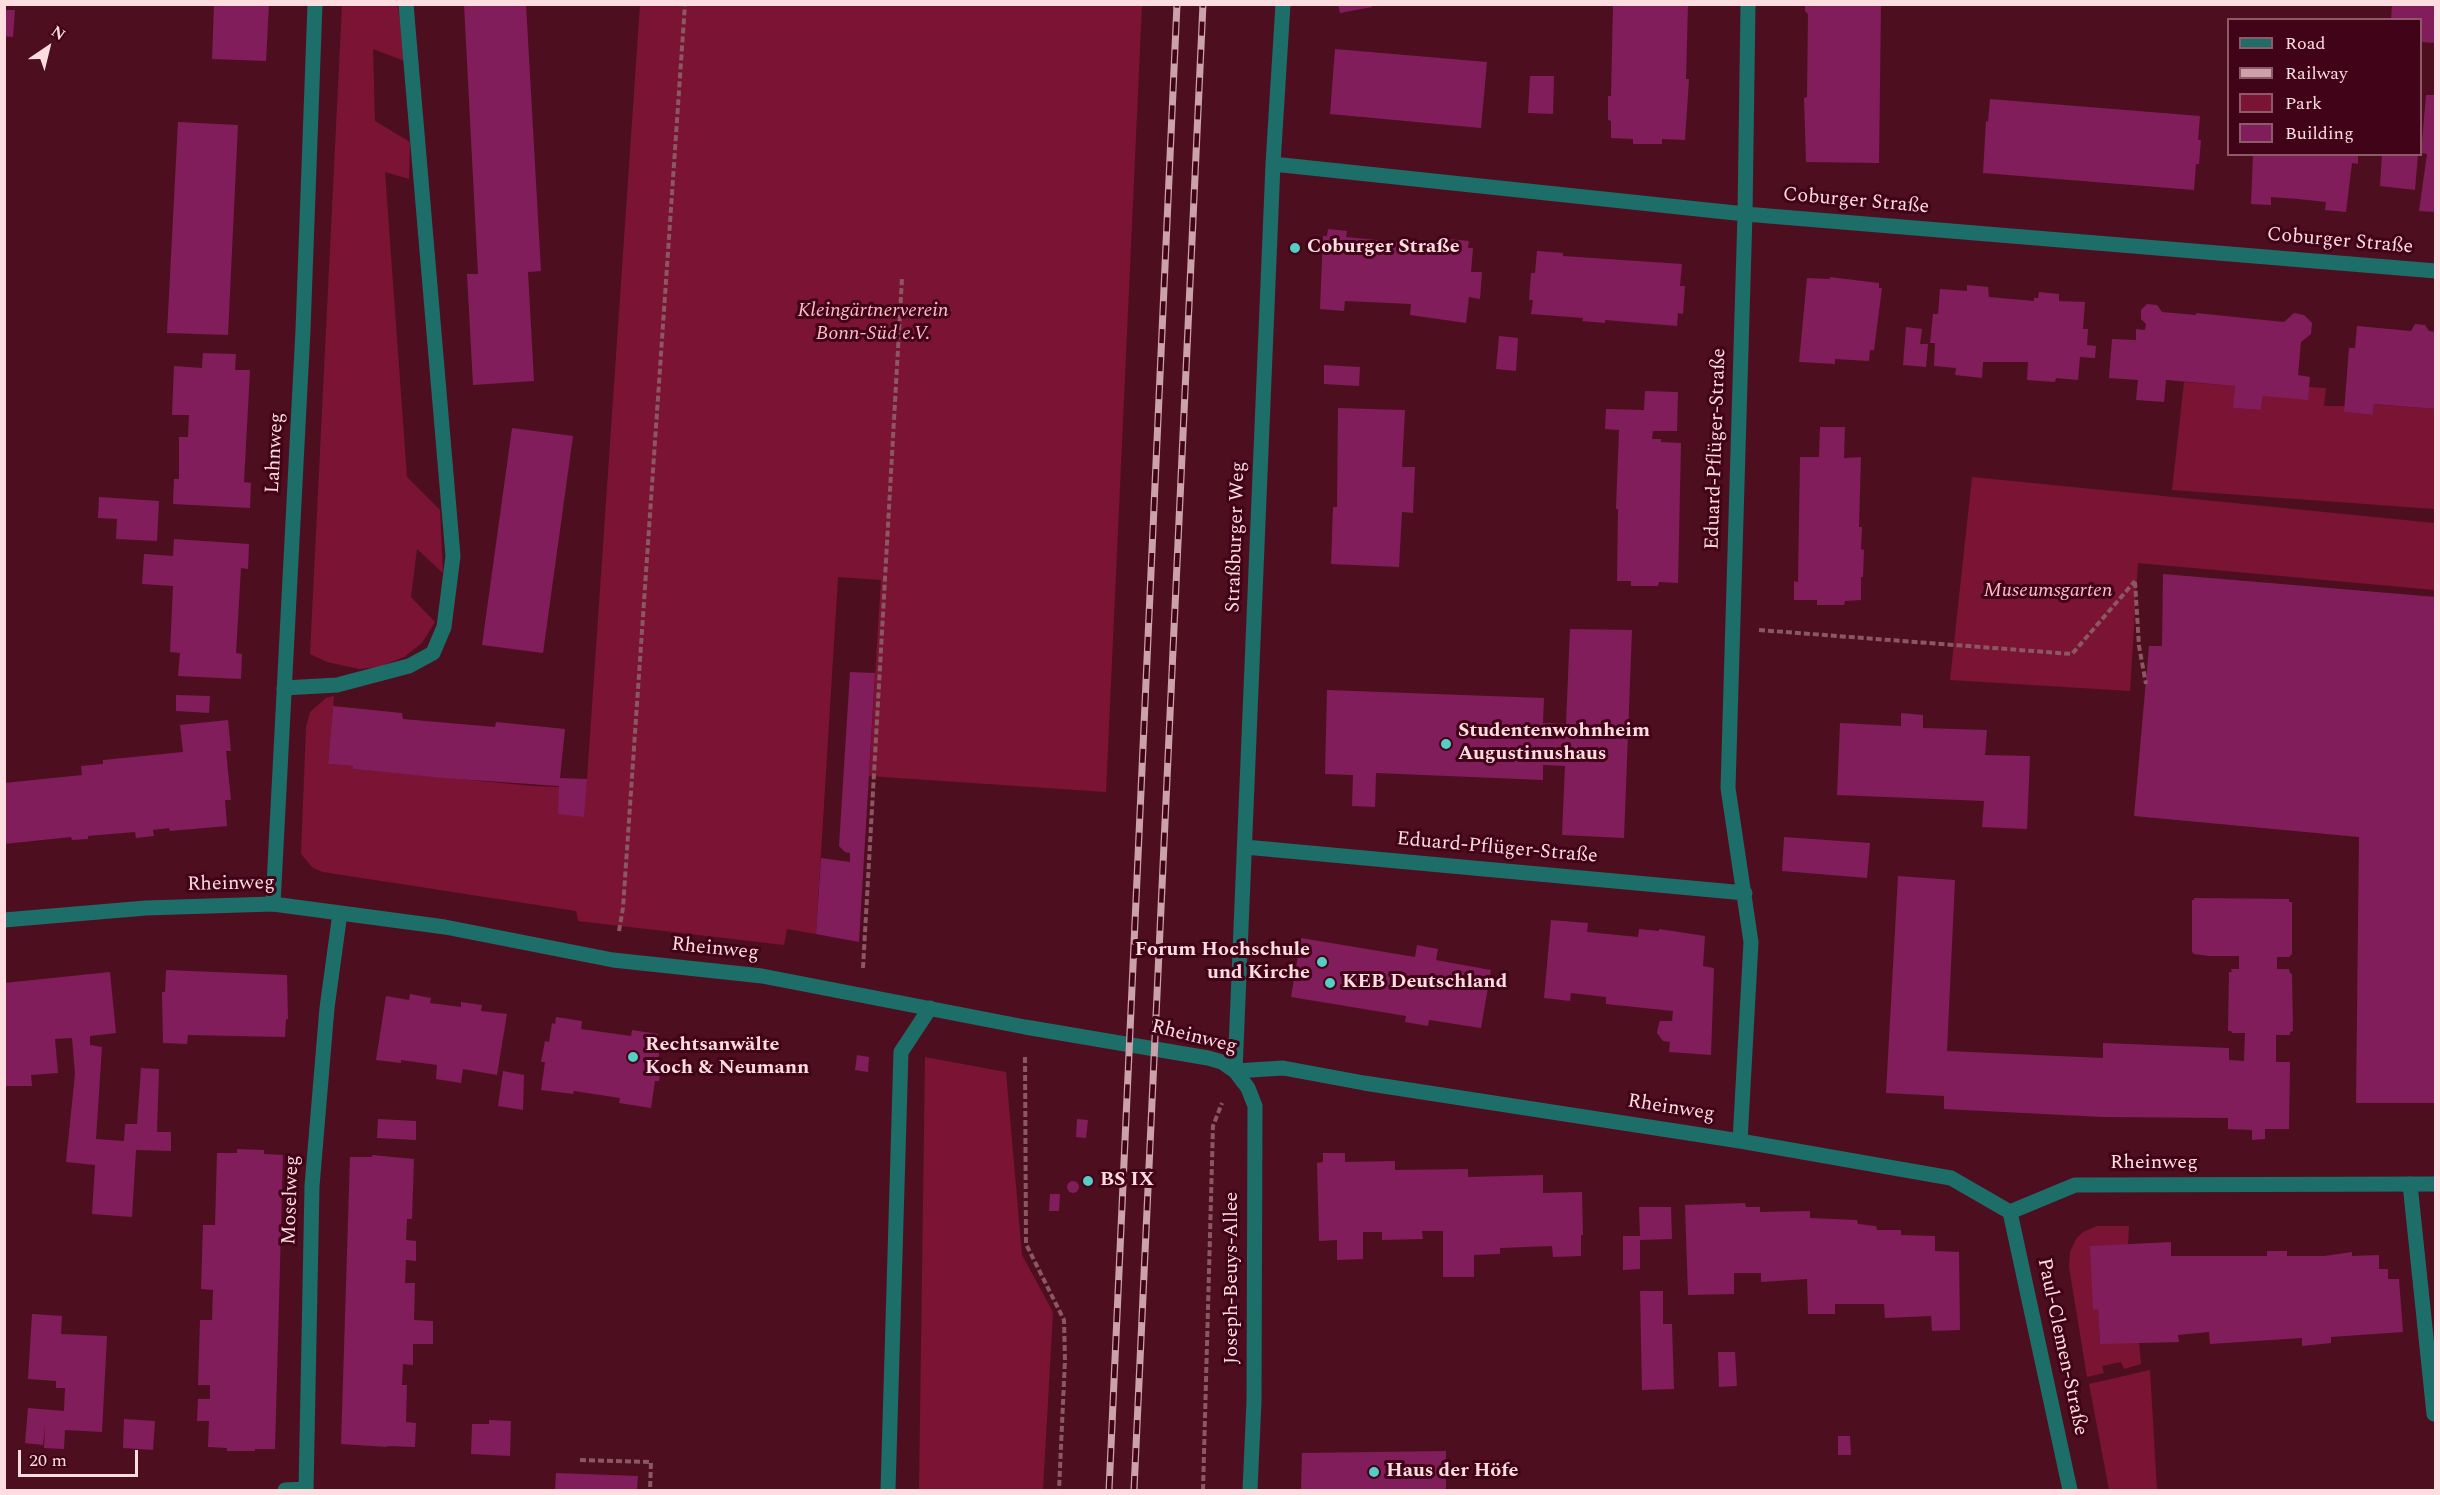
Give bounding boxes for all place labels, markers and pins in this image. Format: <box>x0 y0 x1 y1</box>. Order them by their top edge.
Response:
place label: Coburger Straße <box>1307 236 1460 260</box>
marker: Coburger Straße <box>1288 241 1302 255</box>
place label: Studentenwohnheim Augustinushaus <box>1458 720 1650 767</box>
marker: Studentenwohnheim Augustinushaus <box>1439 737 1453 751</box>
place label: Forum Hochschule und Kirche <box>1135 939 1310 986</box>
marker: Forum Hochschule und Kirche <box>1315 955 1329 969</box>
place label: KEB Deutschland <box>1342 971 1507 995</box>
marker: KEB Deutschland <box>1323 976 1337 990</box>
place label: Rechtsanwälte Koch & Neumann <box>645 1034 809 1081</box>
marker: Rechtsanwälte Koch & Neumann <box>626 1050 640 1064</box>
place label: BS IX <box>1100 1169 1154 1193</box>
marker: BS IX <box>1081 1174 1095 1188</box>
place label: Haus der Höfe <box>1386 1460 1518 1484</box>
marker: Haus der Höfe <box>1367 1465 1381 1479</box>

